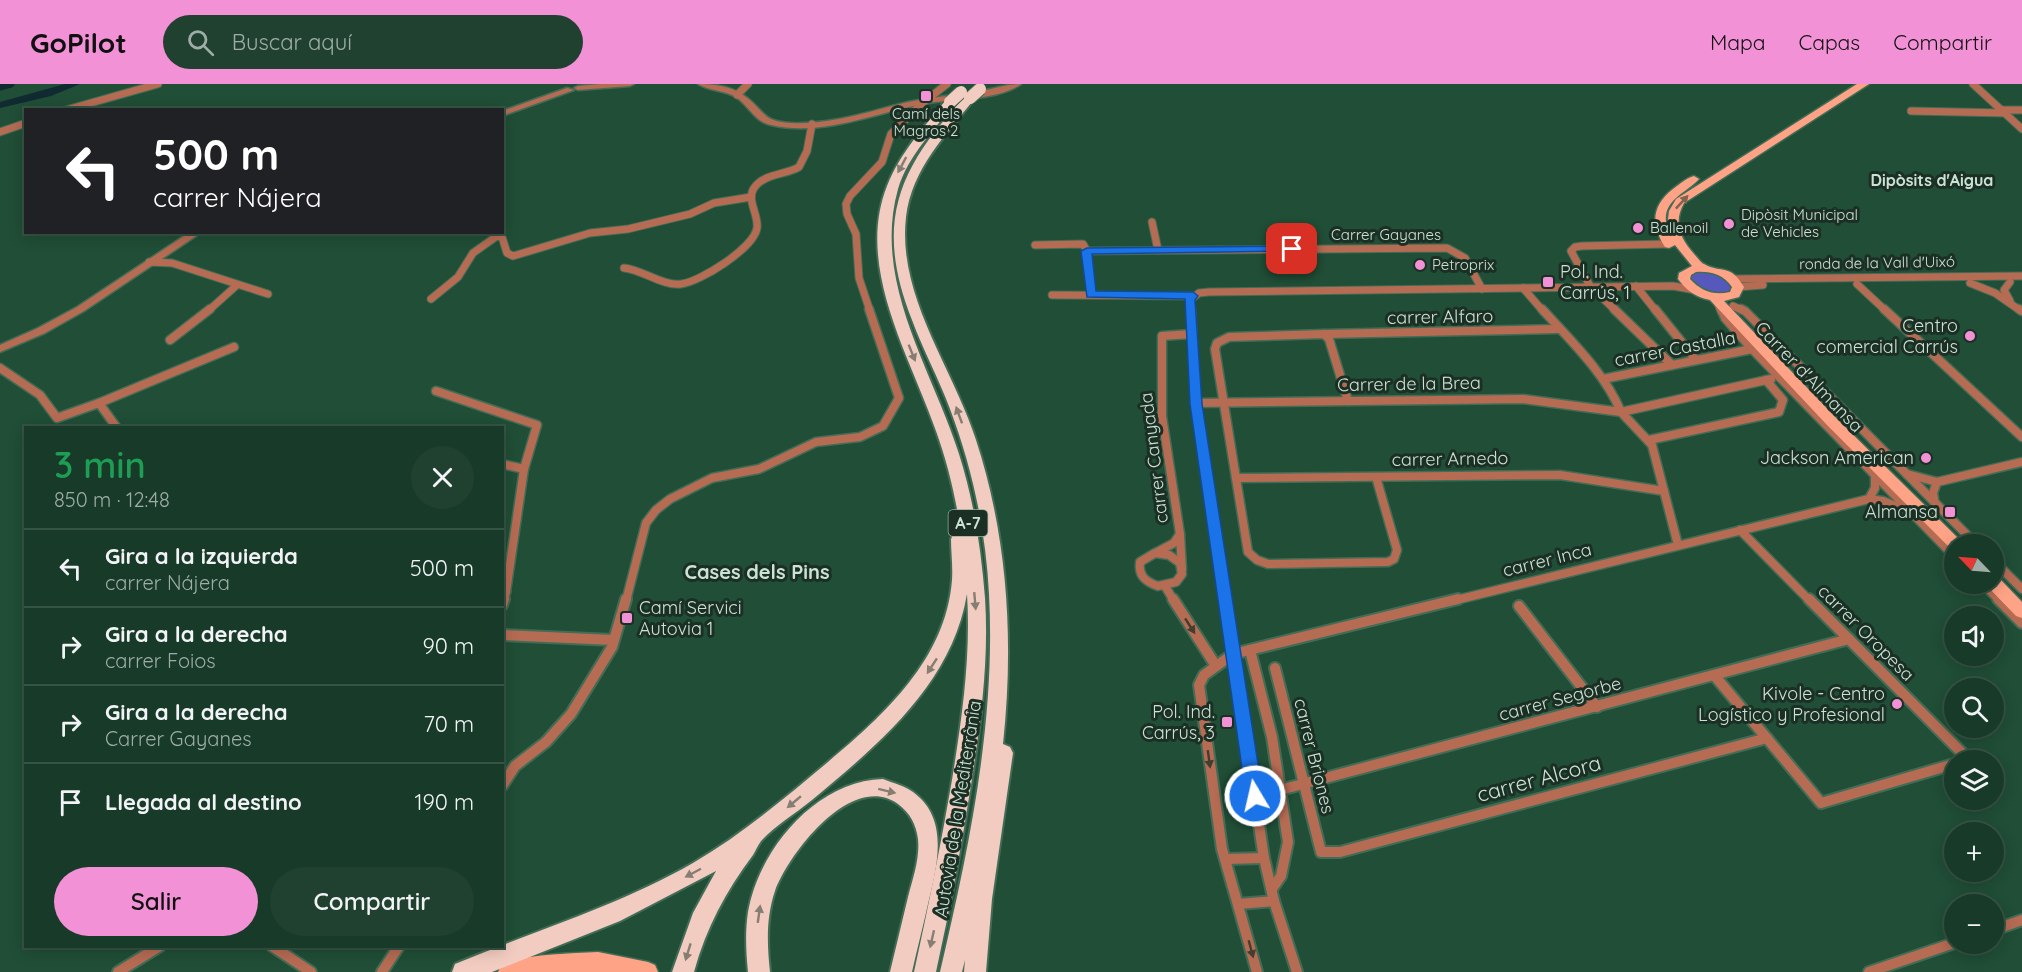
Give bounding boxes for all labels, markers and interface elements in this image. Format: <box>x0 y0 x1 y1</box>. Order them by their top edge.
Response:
search box <box>163 15 583 69</box>
text: GoPilot <box>30 25 127 60</box>
icon: search <box>184 26 217 59</box>
text: Buscar aquí <box>232 28 352 56</box>
text: Mapa <box>1710 29 1765 55</box>
text: Capas <box>1798 29 1860 55</box>
text: Compartir <box>1893 29 1992 55</box>
marker: Camí dels Magros 2 <box>919 89 933 103</box>
place label: Camí dels Magros 2 <box>892 104 960 140</box>
text: 500 m <box>153 128 279 181</box>
icon: left <box>54 132 132 210</box>
one-way arrow <box>898 157 907 174</box>
district label: Dipòsits d'Aigua <box>1871 170 1993 190</box>
text: carrer Nájera <box>153 180 322 214</box>
one-way arrow <box>1674 196 1688 210</box>
place label: Dipòsit Municipal de Vehicles <box>1741 205 1858 241</box>
marker: Dipòsit Municipal de Vehicles <box>1722 217 1736 231</box>
place label: Ballenoil <box>1650 218 1708 237</box>
marker: Ballenoil <box>1631 221 1645 235</box>
pin <box>1266 223 1317 274</box>
street label: Carrer Gayanes <box>1331 225 1441 244</box>
icon: arrive <box>1275 232 1308 265</box>
street label: ronda de la Vall d'Uixó <box>1799 252 1955 273</box>
place label: Petroprix <box>1432 255 1494 274</box>
marker: Petroprix <box>1413 258 1427 272</box>
place label: Pol. Ind. Carrús, 1 <box>1560 260 1630 304</box>
marker: Pol. Ind. Carrús, 1 <box>1541 275 1555 289</box>
street label: carrer Alfaro <box>1387 304 1493 329</box>
place label: Centro comercial Carrús <box>1816 314 1958 358</box>
street label: Carrer d'Almansa <box>1751 316 1868 437</box>
street label: carrer Castalla <box>1612 325 1737 372</box>
marker: Centro comercial Carrús <box>1963 329 1977 343</box>
one-way arrow <box>907 344 917 362</box>
street label: Carrer de la Brea <box>1337 371 1481 396</box>
street label: carrer Canyada <box>1134 391 1173 525</box>
one-way arrow <box>954 406 964 424</box>
text: 3 min <box>54 442 146 487</box>
button: close <box>411 446 474 509</box>
street label: carrer Arnedo <box>1391 446 1509 471</box>
place label: Jackson American <box>1760 446 1914 469</box>
marker: Jackson American <box>1919 451 1933 465</box>
text: 850 m · 12:48 <box>54 487 170 512</box>
place label: Almansa <box>1865 500 1938 523</box>
marker: Almansa <box>1943 505 1957 519</box>
road number: A-7 <box>948 510 988 536</box>
north arrow <box>1944 534 2004 594</box>
map controls <box>1944 534 2004 954</box>
street label: carrer Inca <box>1500 537 1594 582</box>
text: Gira a la izquierda <box>105 542 298 570</box>
icon: left <box>54 552 87 585</box>
text: 500 m <box>410 554 474 582</box>
district label: Cases dels Pins <box>684 559 830 584</box>
text: carrer Nájera <box>105 570 230 595</box>
street label: carrer Oropesa <box>1813 579 1920 686</box>
one-way arrow <box>971 591 980 610</box>
place label: Camí Servici Autovia 1 <box>639 596 742 640</box>
button: sound <box>1944 606 2004 666</box>
marker: Camí Servici Autovia 1 <box>620 611 634 625</box>
one-way arrow <box>1185 618 1196 634</box>
text: Gira a la derecha <box>105 620 288 648</box>
icon: right <box>54 630 87 663</box>
text: 90 m <box>423 632 474 660</box>
text: carrer Foios <box>105 648 216 673</box>
one-way arrow <box>927 657 938 674</box>
street label: carrer Segorbe <box>1496 671 1624 726</box>
button: search <box>1944 678 2004 738</box>
place label: Kivole - Centro Logístico y Profesional <box>1698 682 1885 726</box>
street label: carrer Briones <box>1289 696 1340 816</box>
marker: Kivole - Centro Logístico y Profesional <box>1890 697 1904 711</box>
text: Gira a la derecha <box>105 698 288 726</box>
street label: Autovia de la Mediterrània <box>929 699 986 919</box>
place label: Pol. Ind. Carrús, 3 <box>1142 700 1215 744</box>
icon: right <box>54 708 87 741</box>
text: 70 m <box>424 710 474 738</box>
marker: Pol. Ind. Carrús, 3 <box>1220 715 1234 729</box>
text: Carrer Gayanes <box>105 726 252 751</box>
one-way arrow <box>1205 749 1214 768</box>
street label: carrer Alcora <box>1474 749 1604 807</box>
button: layers <box>1944 750 2004 810</box>
position arrow <box>1223 764 1287 828</box>
icon: arrive <box>54 786 87 819</box>
one-way arrow <box>877 786 896 796</box>
text: Llegada al destino <box>105 788 302 816</box>
text: 190 m <box>414 788 474 816</box>
one-way arrow <box>787 795 802 808</box>
button: + <box>1944 822 2004 882</box>
button: Salir <box>54 867 258 936</box>
button: Compartir <box>270 867 474 936</box>
one-way arrow <box>684 868 701 878</box>
button: − <box>1944 894 2004 954</box>
one-way arrow <box>754 904 763 923</box>
one-way arrow <box>927 930 937 948</box>
one-way arrow <box>1246 940 1256 958</box>
one-way arrow <box>683 943 693 961</box>

